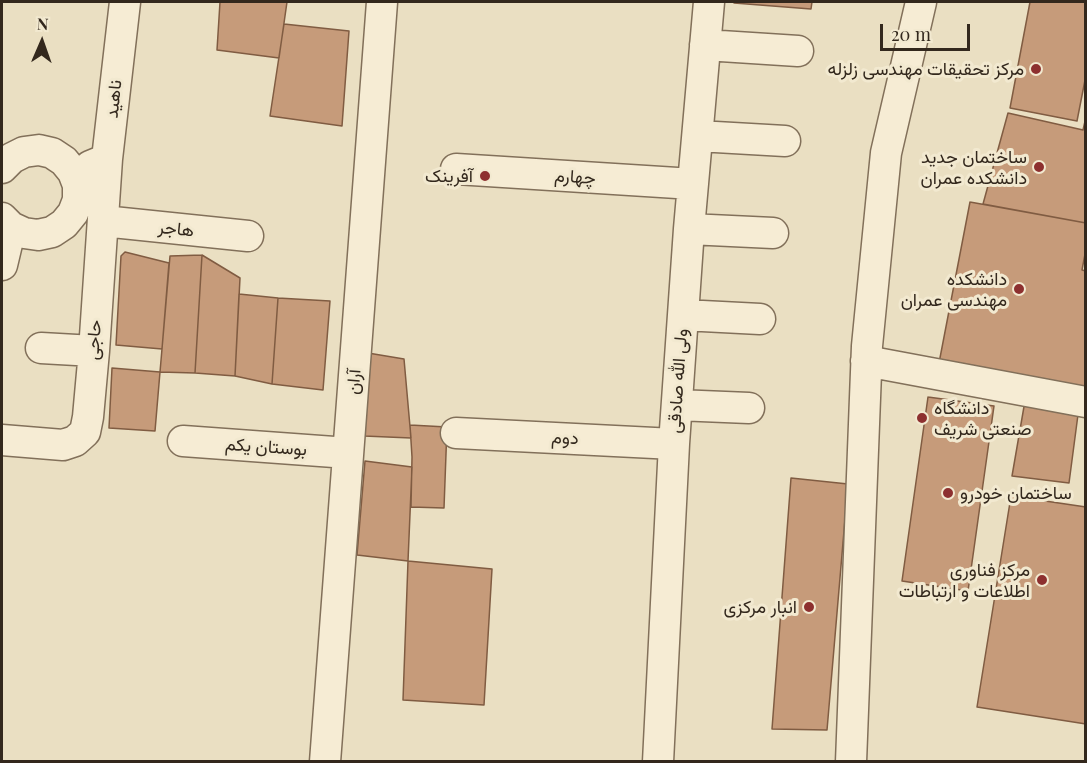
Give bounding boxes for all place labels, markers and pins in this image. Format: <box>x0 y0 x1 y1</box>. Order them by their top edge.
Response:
place label: مرکز تحقیقات مهندسی زلزله <box>828 58 1024 80</box>
marker: مرکز تحقیقات مهندسی زلزله <box>1029 62 1043 76</box>
place label: ساختمان جدید دانشکده عمران <box>920 146 1027 188</box>
marker: ساختمان جدید دانشکده عمران <box>1032 160 1046 174</box>
place label: آفرینک <box>425 165 473 187</box>
marker: آفرینک <box>478 169 492 183</box>
place label: دانشکده مهندسی عمران <box>901 268 1007 310</box>
marker: دانشکده مهندسی عمران <box>1012 282 1026 296</box>
place label: دانشگاه صنعتی شریف <box>934 397 1032 440</box>
marker: دانشگاه صنعتی شریف <box>915 411 929 425</box>
place label: ساختمان خودرو <box>960 482 1072 504</box>
marker: ساختمان خودرو <box>941 486 955 500</box>
place label: مرکز فناوری اطلاعات و ارتباطات <box>899 559 1030 602</box>
marker: مرکز فناوری اطلاعات و ارتباطات <box>1035 573 1049 587</box>
place label: انبار مرکزی <box>724 596 797 618</box>
marker: انبار مرکزی <box>802 600 816 614</box>

